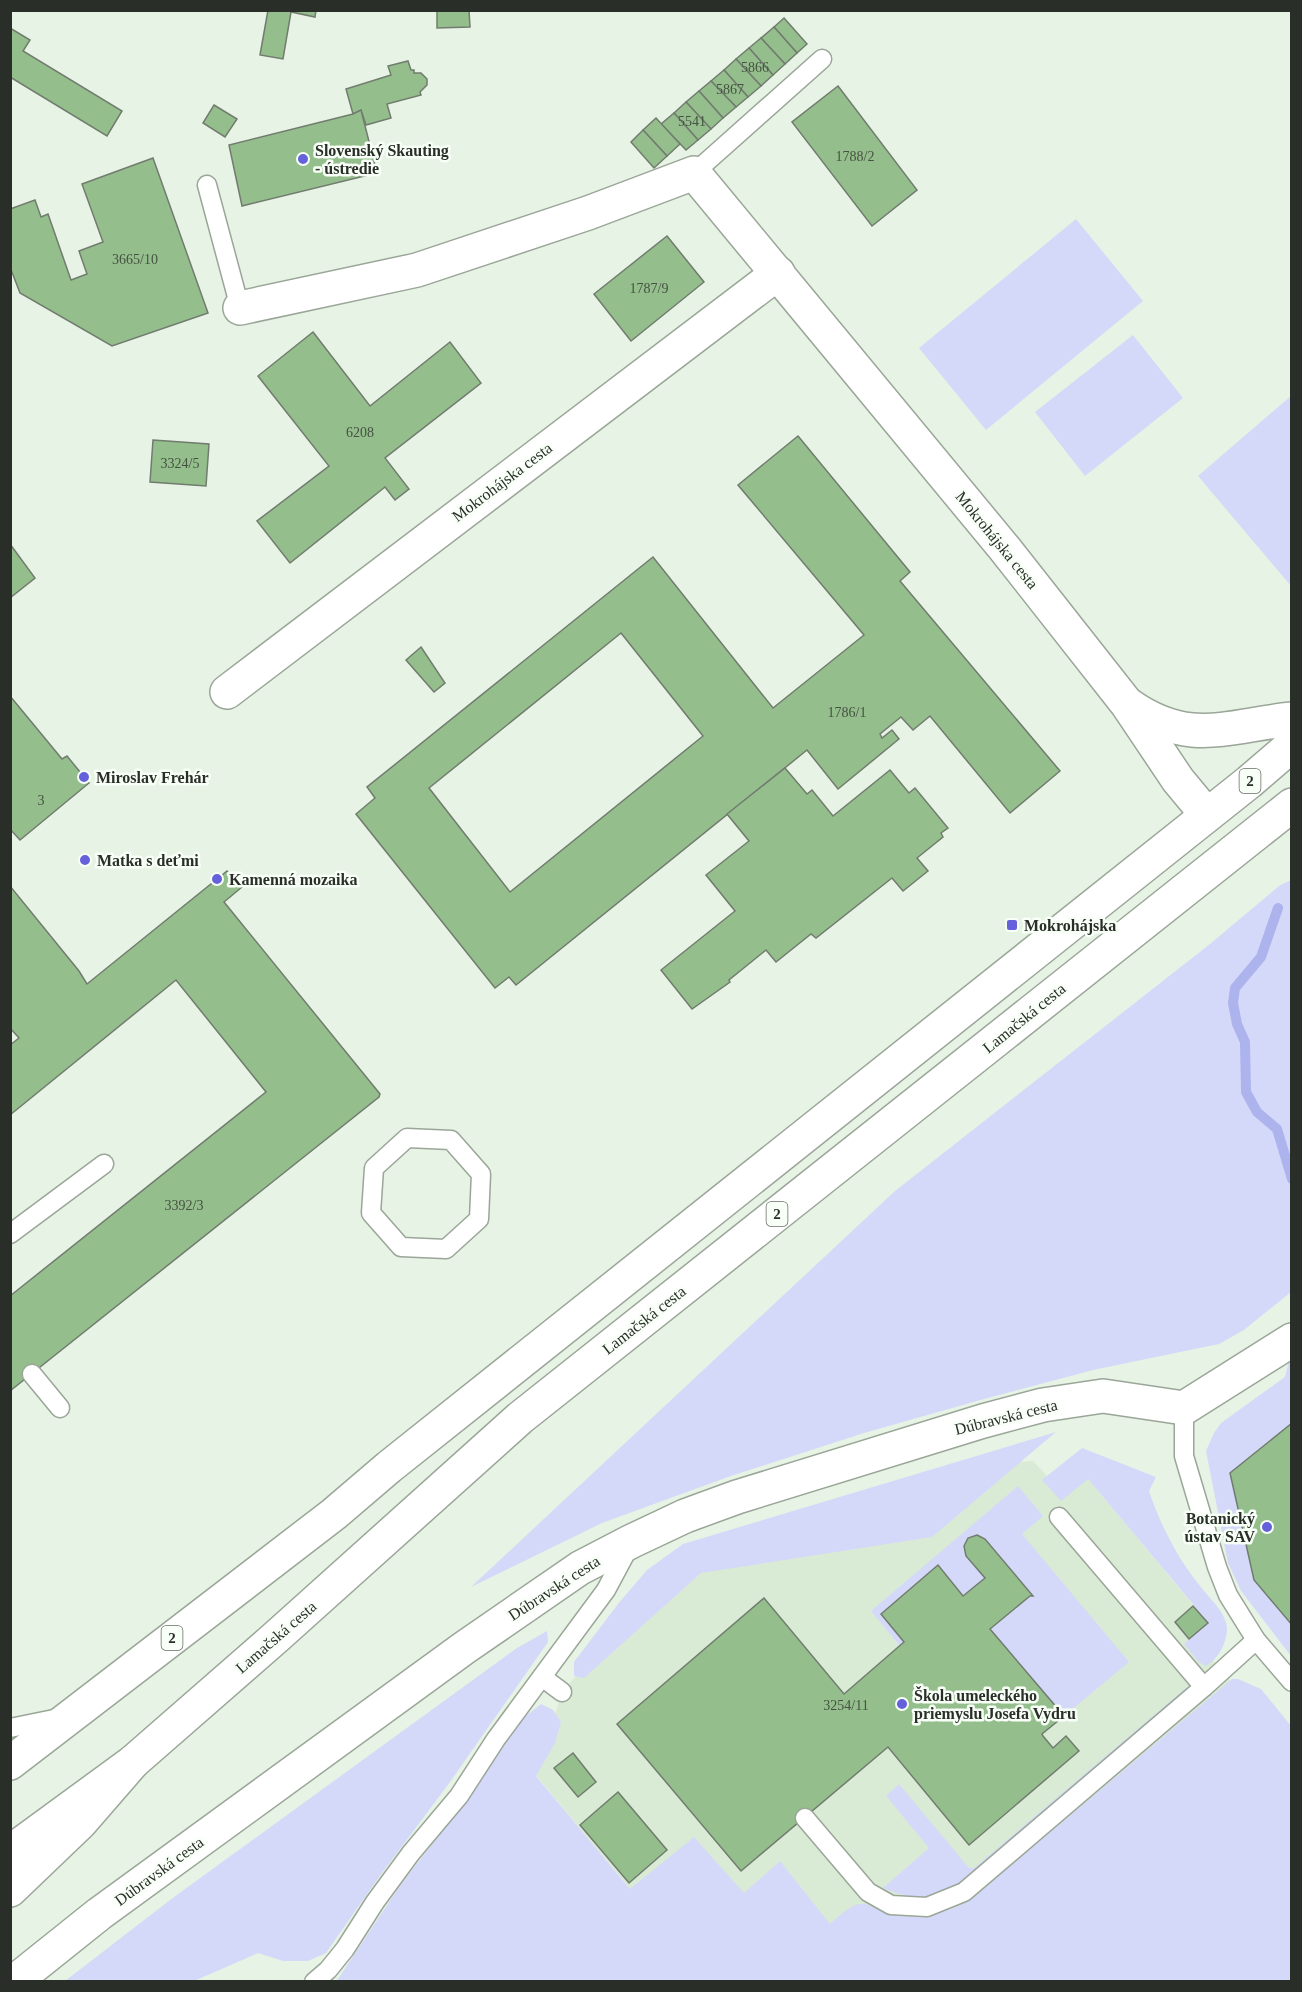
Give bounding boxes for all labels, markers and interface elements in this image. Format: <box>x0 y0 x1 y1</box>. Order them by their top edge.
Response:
house number: 5866 <box>741 60 769 75</box>
house number: 5867 <box>716 82 744 97</box>
house number: 5541 <box>678 114 706 129</box>
place label: Slovenský Skauting - ústredie <box>315 142 449 177</box>
house number: 1788/2 <box>836 149 874 164</box>
marker: Slovenský Skauting - ústredie <box>296 152 310 166</box>
house number: 3665/10 <box>112 252 158 267</box>
house number: 1787/9 <box>630 281 668 296</box>
house number: 6208 <box>346 425 374 440</box>
street label: Mokrohájska cesta <box>449 439 556 526</box>
house number: 3324/5 <box>161 456 199 471</box>
street label: Mokrohájska cesta <box>952 488 1041 593</box>
house number: 1786/1 <box>828 705 866 720</box>
place label: Miroslav Frehár <box>96 769 209 786</box>
road number: 2 <box>1240 769 1260 793</box>
marker: Miroslav Frehár <box>77 770 91 784</box>
house number: 3 <box>38 793 45 808</box>
place label: Matka s deťmi <box>97 852 199 869</box>
marker: Matka s deťmi <box>78 853 92 867</box>
place label: Kamenná mozaika <box>229 871 357 888</box>
marker: Kamenná mozaika <box>210 872 224 886</box>
place label: Mokrohájska <box>1024 917 1116 935</box>
marker: Mokrohájska <box>1005 918 1019 932</box>
street label: Lamačská cesta <box>979 980 1069 1056</box>
house number: 3392/3 <box>165 1198 203 1213</box>
road number: 2 <box>766 1202 788 1226</box>
street label: Lamačská cesta <box>599 1282 689 1358</box>
street label: Dúbravská cesta <box>953 1396 1059 1438</box>
place label: Botanický ústav SAV <box>1185 1510 1255 1545</box>
marker: Botanický ústav SAV <box>1260 1520 1274 1534</box>
street label: Dúbravská cesta <box>505 1552 603 1624</box>
street label: Lamačská cesta <box>232 1598 320 1676</box>
road number: 2 <box>162 1626 182 1650</box>
place label: Škola umeleckého priemyslu Josefa Vydru <box>914 1686 1076 1723</box>
marker: Škola umeleckého priemyslu Josefa Vydru <box>895 1697 909 1711</box>
house number: 3254/11 <box>823 1698 869 1713</box>
street label: Dúbravská cesta <box>111 1833 207 1909</box>

